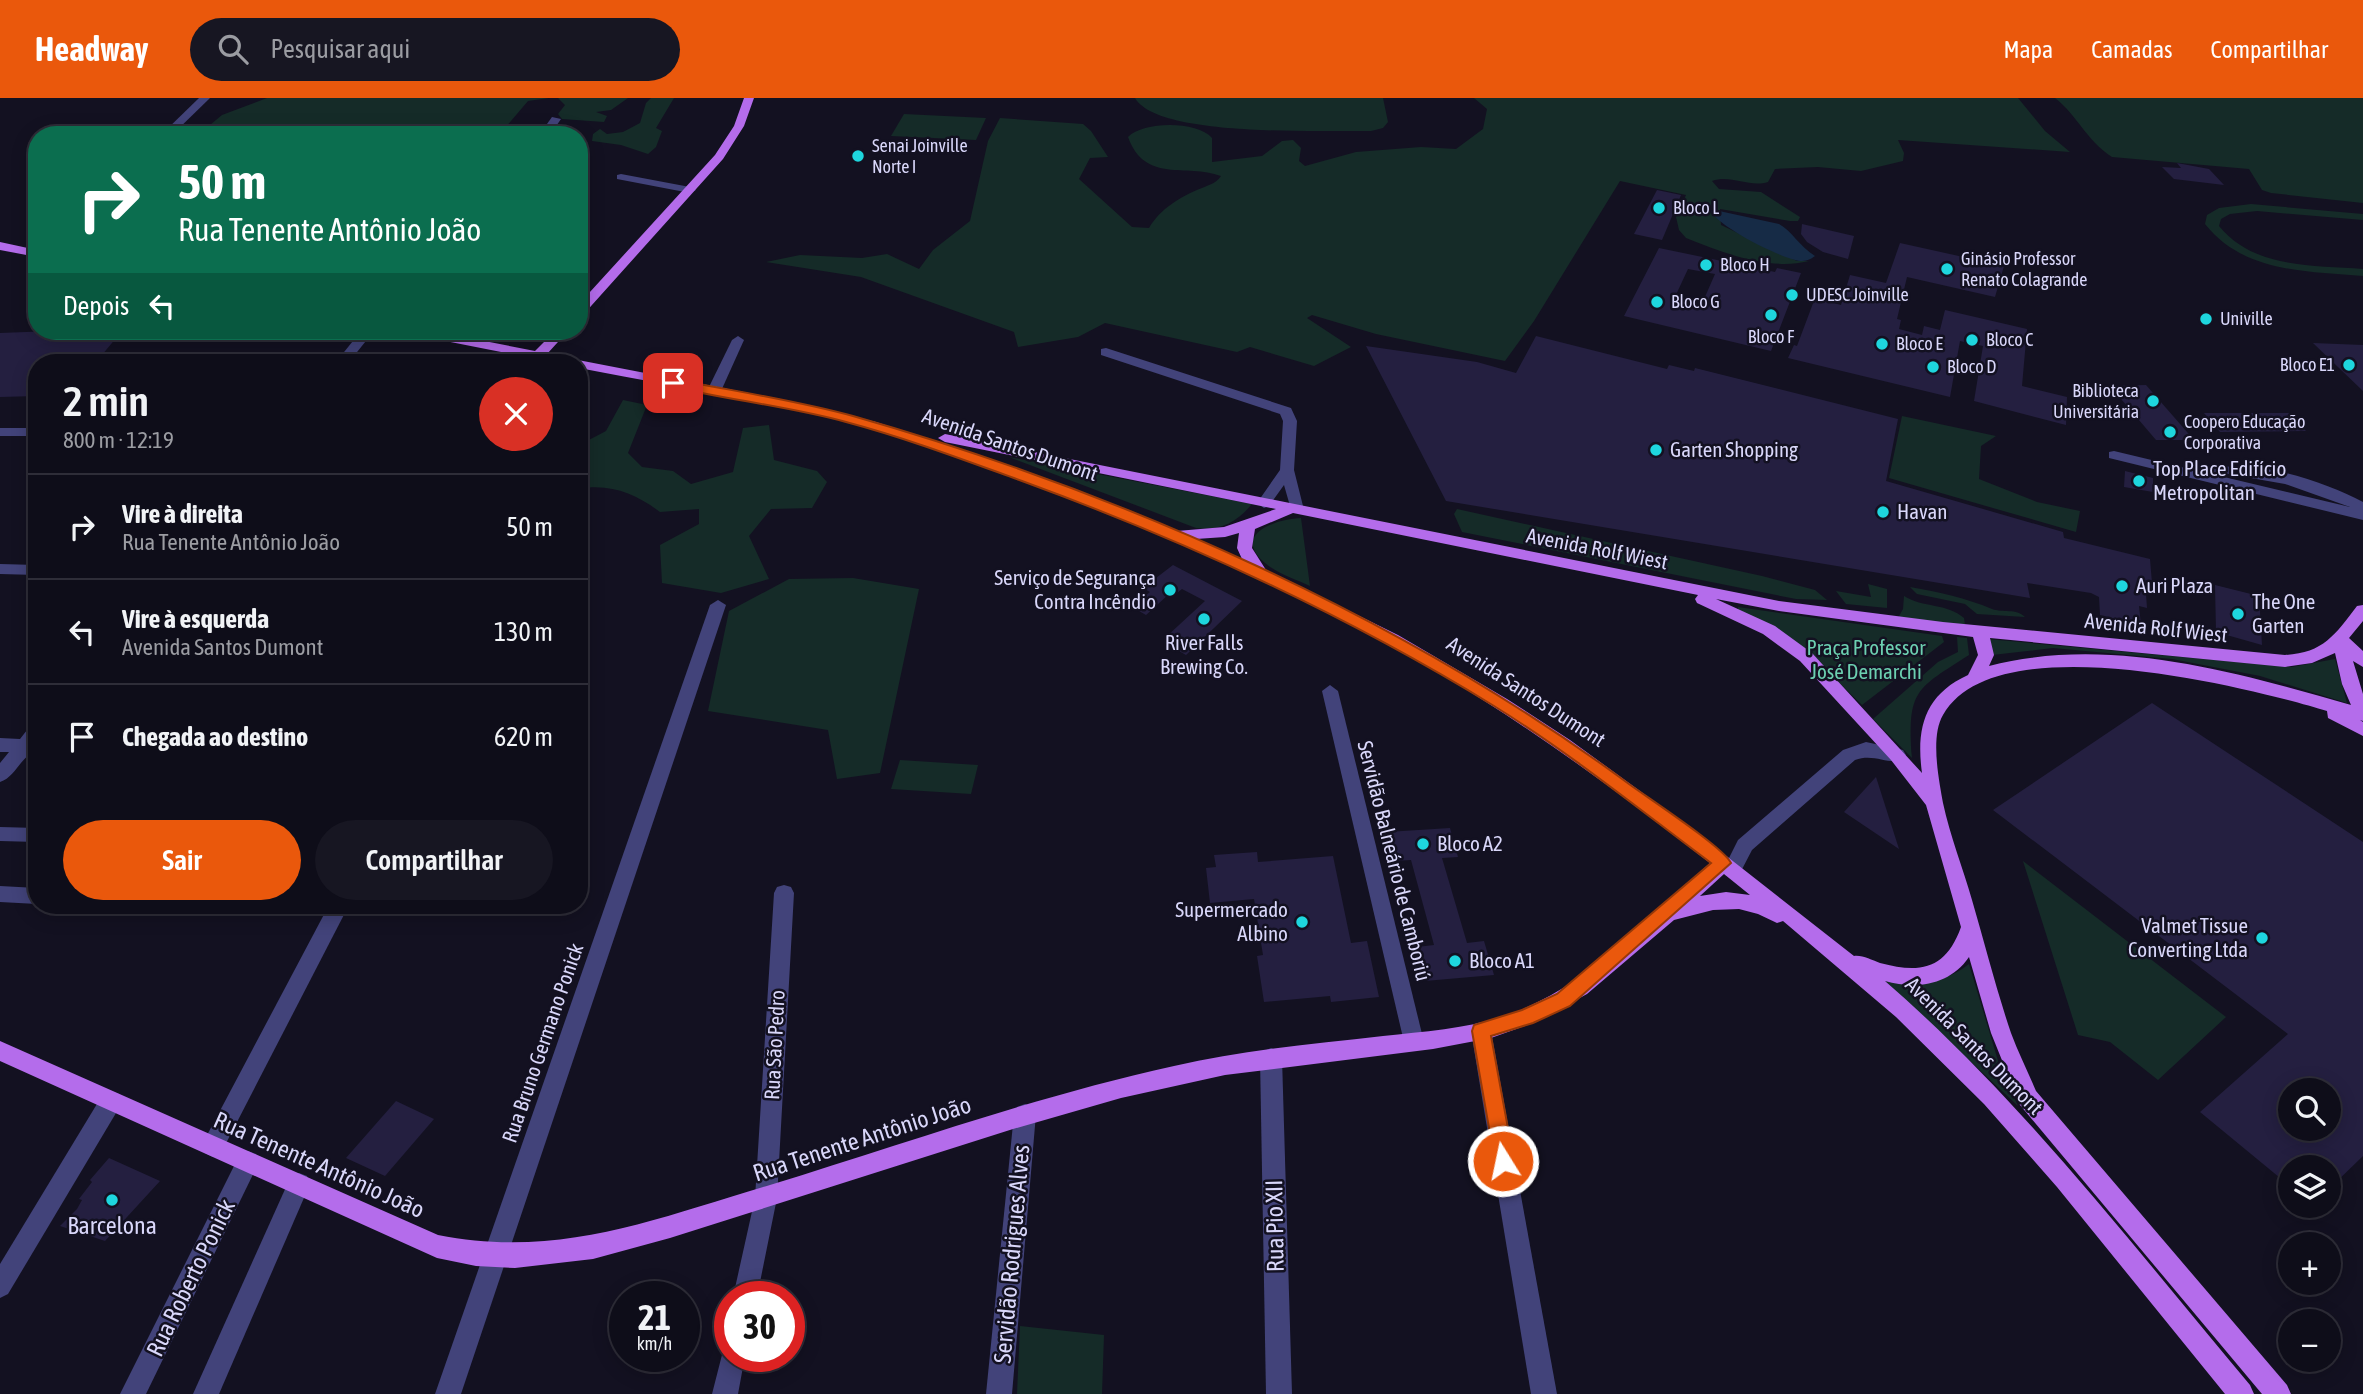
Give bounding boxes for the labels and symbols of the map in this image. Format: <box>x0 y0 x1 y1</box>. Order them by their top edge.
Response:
place label: Senai Joinville Norte I <box>872 135 968 177</box>
marker: Senai Joinville Norte I <box>850 148 866 164</box>
place label: Bloco L <box>1673 197 1719 218</box>
marker: Bloco L <box>1651 200 1667 216</box>
place label: Ginásio Professor Renato Colagrande <box>1961 248 2087 290</box>
place label: Bloco H <box>1720 254 1770 275</box>
marker: Bloco H <box>1698 257 1714 273</box>
marker: Ginásio Professor Renato Colagrande <box>1939 261 1955 277</box>
place label: UDESC Joinville <box>1806 284 1909 305</box>
marker: UDESC Joinville <box>1784 287 1800 303</box>
place label: Bloco G <box>1671 291 1720 312</box>
marker: Bloco G <box>1649 294 1665 310</box>
marker: Bloco F <box>1763 307 1779 323</box>
place label: Univille <box>2220 308 2273 329</box>
marker: Univille <box>2198 311 2214 327</box>
place label: Bloco F <box>1748 326 1795 347</box>
place label: Bloco C <box>1986 329 2033 350</box>
marker: Bloco C <box>1964 332 1980 348</box>
place label: Bloco E <box>1896 333 1943 354</box>
marker: Bloco E <box>1874 336 1890 352</box>
pin <box>643 353 703 413</box>
place label: Bloco E1 <box>2280 354 2335 375</box>
place label: Bloco D <box>1947 356 1996 377</box>
marker: Bloco E1 <box>2341 357 2357 373</box>
marker: Bloco D <box>1925 359 1941 375</box>
place label: Biblioteca Universitária <box>2053 380 2139 422</box>
marker: Biblioteca Universitária <box>2145 393 2161 409</box>
street label: Avenida Santos Dumont <box>920 403 1101 485</box>
place label: Coopero Educação Corporativa <box>2184 411 2305 453</box>
marker: Coopero Educação Corporativa <box>2162 424 2178 440</box>
place label: Garten Shopping <box>1670 437 1798 461</box>
marker: Garten Shopping <box>1648 442 1664 458</box>
place label: Top Place Edifício Metropolitan <box>2153 456 2286 504</box>
marker: Top Place Edifício Metropolitan <box>2131 473 2147 489</box>
place label: Havan <box>1897 499 1947 523</box>
marker: Havan <box>1875 504 1891 520</box>
street label: Avenida Rolf Wiest <box>1524 523 1670 573</box>
place label: Serviço de Segurança Contra Incêndio <box>994 565 1156 613</box>
place label: Auri Plaza <box>2136 573 2213 597</box>
marker: Auri Plaza <box>2114 578 2130 594</box>
marker: Serviço de Segurança Contra Incêndio <box>1162 582 1178 598</box>
place label: The One Garten <box>2252 589 2315 637</box>
marker: The One Garten <box>2230 606 2246 622</box>
street label: Avenida Rolf Wiest <box>2083 608 2229 646</box>
marker: River Falls Brewing Co. <box>1196 611 1212 627</box>
place label: River Falls Brewing Co. <box>1160 630 1248 678</box>
street label: Avenida Santos Dumont <box>1443 631 1610 751</box>
park label: Praça Professor José Demarchi <box>1807 635 1926 683</box>
street label: Servidão Balneário de Camboriú <box>1353 738 1436 983</box>
place label: Bloco A2 <box>1437 831 1503 855</box>
marker: Bloco A2 <box>1415 836 1431 852</box>
place label: Supermercado Albino <box>1175 897 1288 945</box>
place label: Valmet Tissue Converting Ltda <box>2128 913 2248 961</box>
marker: Supermercado Albino <box>1294 914 1310 930</box>
marker: Valmet Tissue Converting Ltda <box>2254 930 2270 946</box>
street label: Rua Bruno Germano Ponick <box>497 940 587 1145</box>
place label: Bloco A1 <box>1469 948 1535 972</box>
marker: Bloco A1 <box>1447 953 1463 969</box>
street label: Avenida Santos Dumont <box>1901 972 2048 1119</box>
street label: Rua São Pedro <box>759 989 789 1101</box>
street label: Rua Tenente Antônio João <box>749 1091 974 1187</box>
street label: Rua Tenente Antônio João <box>210 1106 429 1223</box>
position arrow <box>1466 1124 1540 1198</box>
street label: Servidão Rodrigues Alves <box>988 1144 1035 1364</box>
street label: Rua Pio XII <box>1260 1180 1289 1272</box>
marker: Barcelona <box>104 1192 120 1208</box>
street label: Rua Roberto Ponick <box>141 1195 240 1361</box>
place label: Barcelona <box>67 1212 157 1239</box>
speed limit sign: 30 <box>714 1281 805 1372</box>

